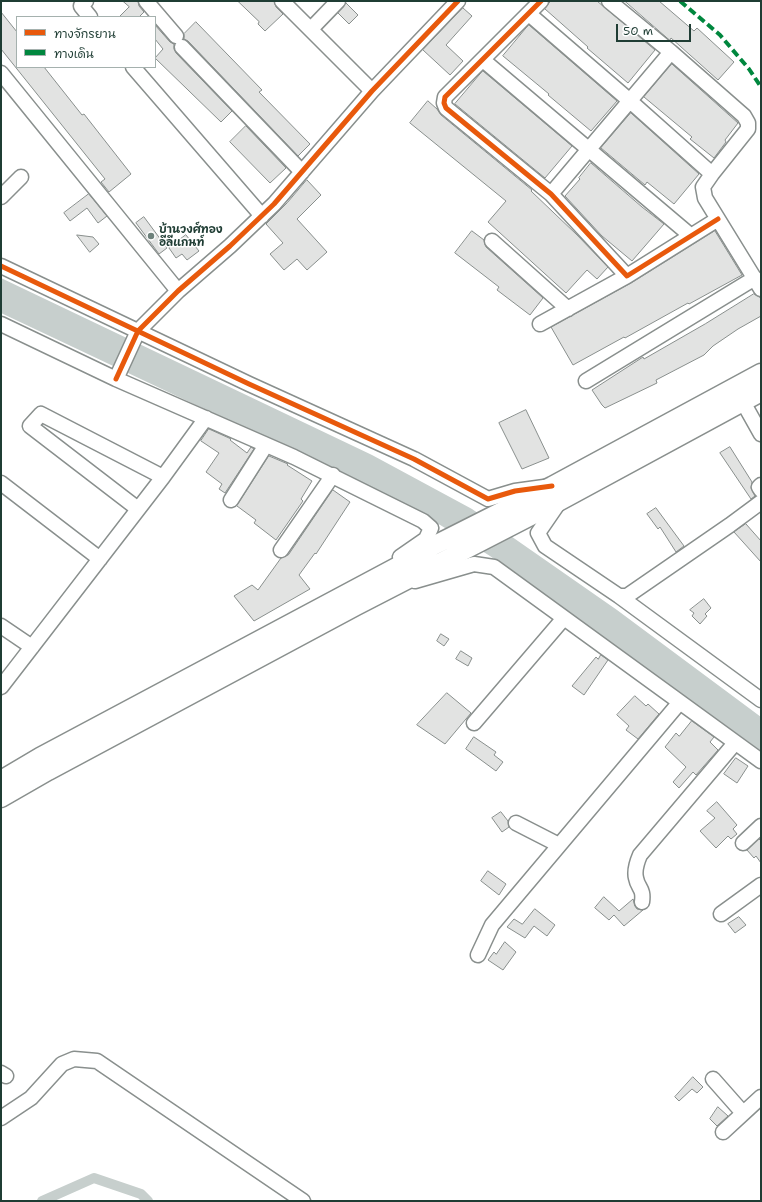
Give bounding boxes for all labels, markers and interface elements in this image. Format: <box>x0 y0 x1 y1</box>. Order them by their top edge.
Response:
legend <box>16 16 156 68</box>
scale bar <box>618 16 693 42</box>
text: 50 m <box>623 23 653 39</box>
text: ทางจักรยาน <box>54 26 116 42</box>
text: ทางเดิน <box>54 46 94 62</box>
place label: บ้านวงศ์ทอง อีลีแกนท์ <box>159 223 223 249</box>
marker: บ้านวงศ์ทอง อีลีแกนท์ <box>146 231 156 241</box>

